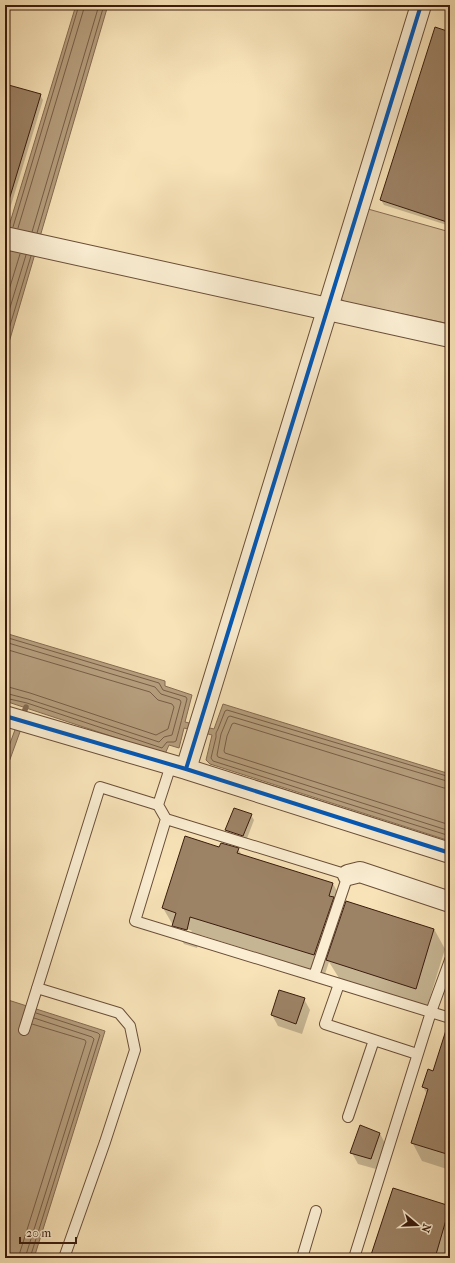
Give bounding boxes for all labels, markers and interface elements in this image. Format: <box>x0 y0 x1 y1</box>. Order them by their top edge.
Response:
north arrow <box>397 1205 437 1245</box>
scale bar <box>20 1219 76 1245</box>
text: N <box>418 1222 433 1235</box>
text: 20 m <box>26 1226 51 1240</box>

